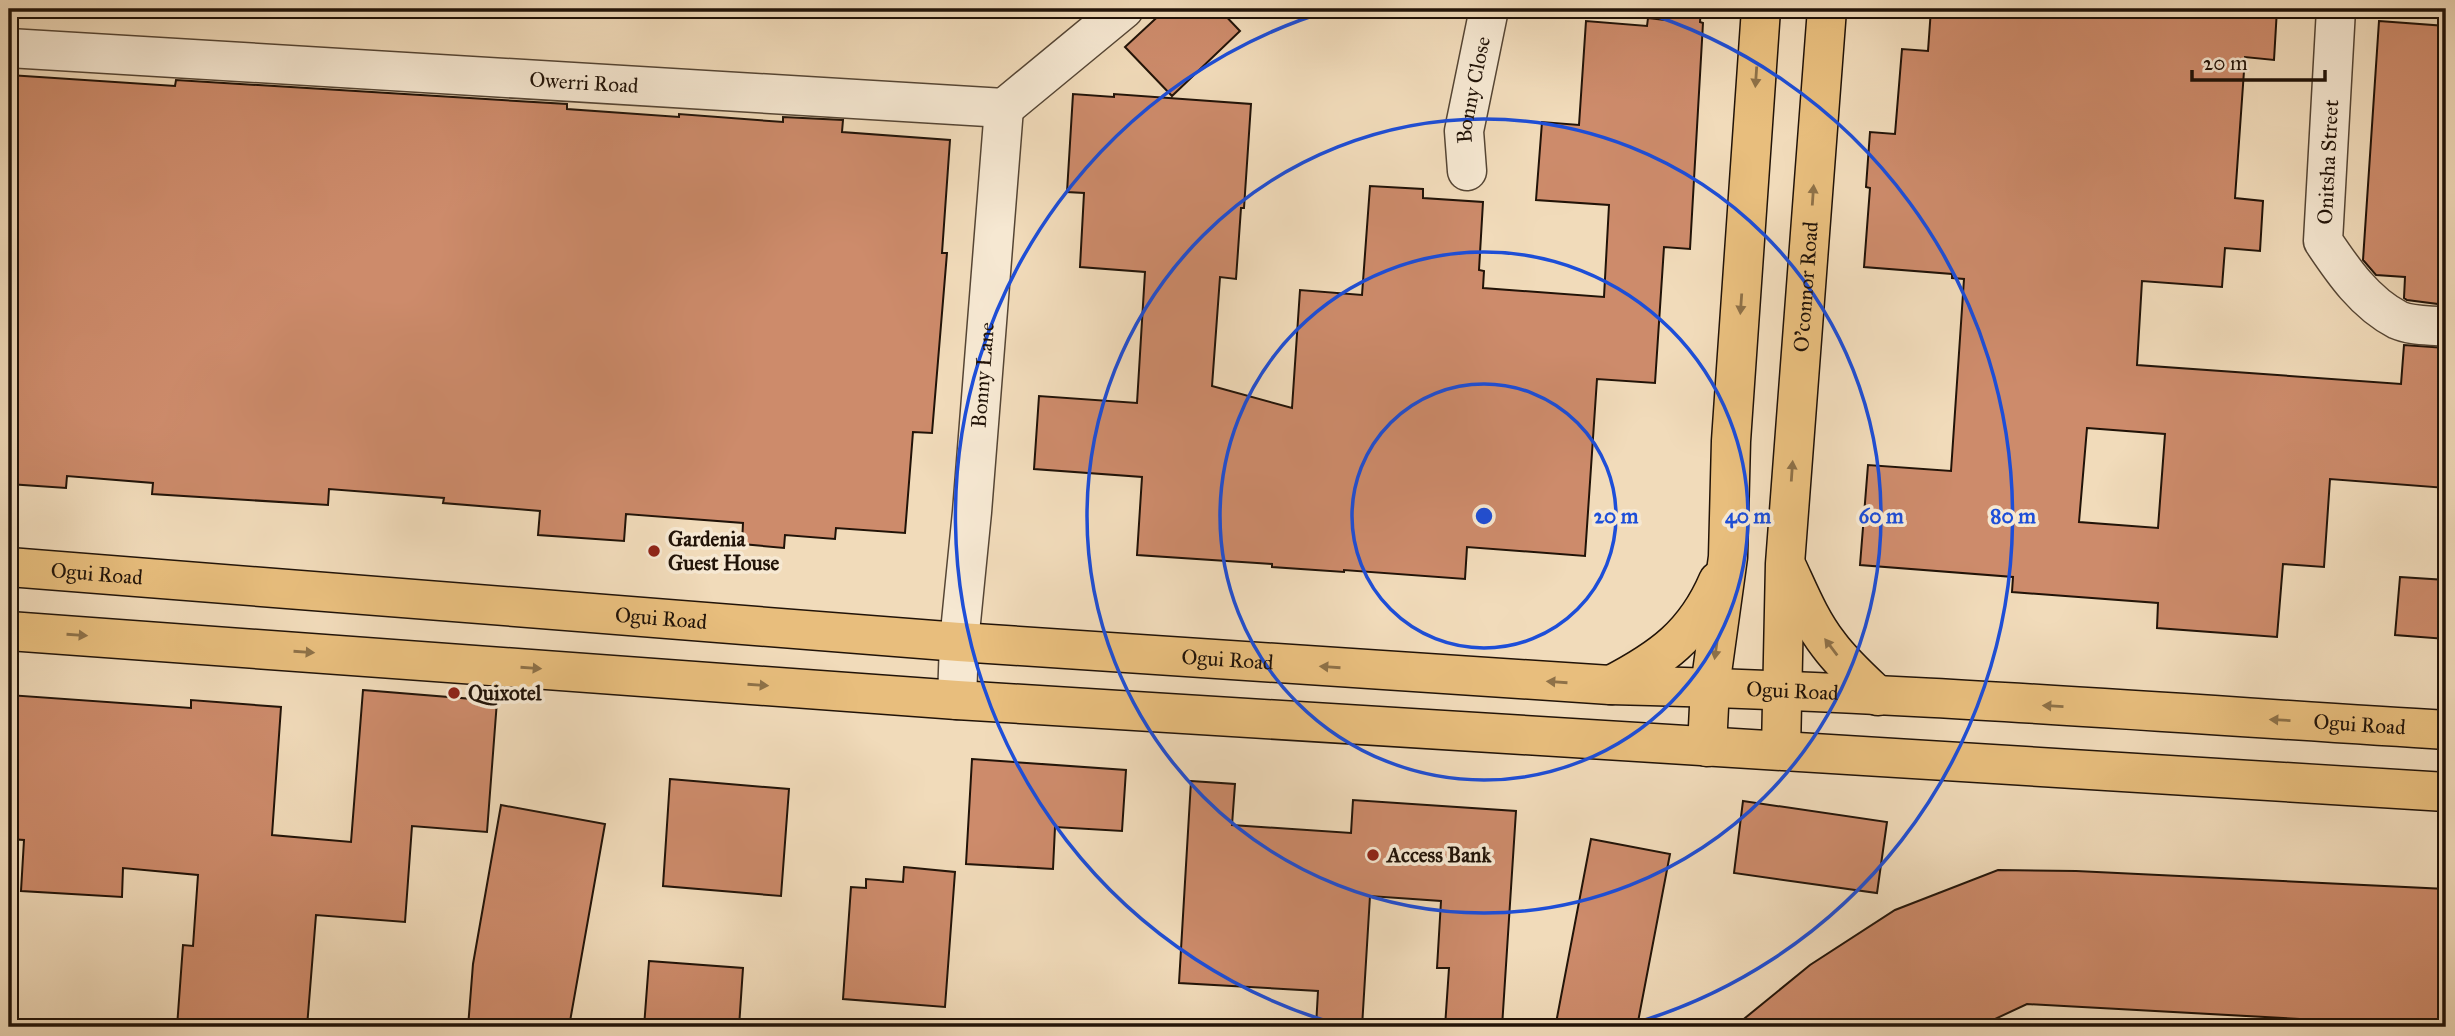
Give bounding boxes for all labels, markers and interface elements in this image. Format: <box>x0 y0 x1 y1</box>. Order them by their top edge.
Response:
street label: Bonny Close <box>1451 34 1496 144</box>
scale bar <box>2192 38 2326 82</box>
text: 20 m <box>2203 50 2248 76</box>
street label: Owerri Road <box>529 66 640 99</box>
one-way arrow <box>1750 66 1761 88</box>
street label: Onitsha Street <box>2312 98 2344 225</box>
one-way arrow <box>1808 184 1819 206</box>
street label: O'connor Road <box>1788 220 1824 353</box>
one-way arrow <box>1735 293 1746 315</box>
street label: Bonny Lane <box>966 321 1000 429</box>
one-way arrow <box>1787 460 1798 482</box>
text: 20 m <box>1594 503 1639 529</box>
text: 40 m <box>1725 503 1771 529</box>
text: 60 m <box>1858 503 1904 529</box>
text: 80 m <box>1990 503 2036 529</box>
centre of rings <box>1472 504 1496 528</box>
place label: Gardenia Guest House <box>668 526 779 576</box>
marker: Gardenia Guest House <box>646 543 662 559</box>
street label: Ogui Road <box>50 557 144 591</box>
street label: Ogui Road <box>614 602 708 635</box>
one-way arrow <box>66 630 88 641</box>
one-way arrow <box>1710 638 1721 660</box>
one-way arrow <box>1823 638 1838 656</box>
street label: Ogui Road <box>1181 644 1275 676</box>
one-way arrow <box>293 647 315 658</box>
one-way arrow <box>1319 661 1341 672</box>
one-way arrow <box>520 663 542 674</box>
one-way arrow <box>1546 676 1568 687</box>
street label: Ogui Road <box>1746 676 1840 706</box>
place label: Quixotel <box>468 680 543 706</box>
one-way arrow <box>747 680 769 691</box>
marker: Quixotel <box>446 685 462 701</box>
one-way arrow <box>2042 700 2064 711</box>
street label: Ogui Road <box>2313 709 2407 741</box>
one-way arrow <box>2269 714 2291 725</box>
place label: Access Bank <box>1385 842 1492 868</box>
marker: Access Bank <box>1365 847 1381 863</box>

